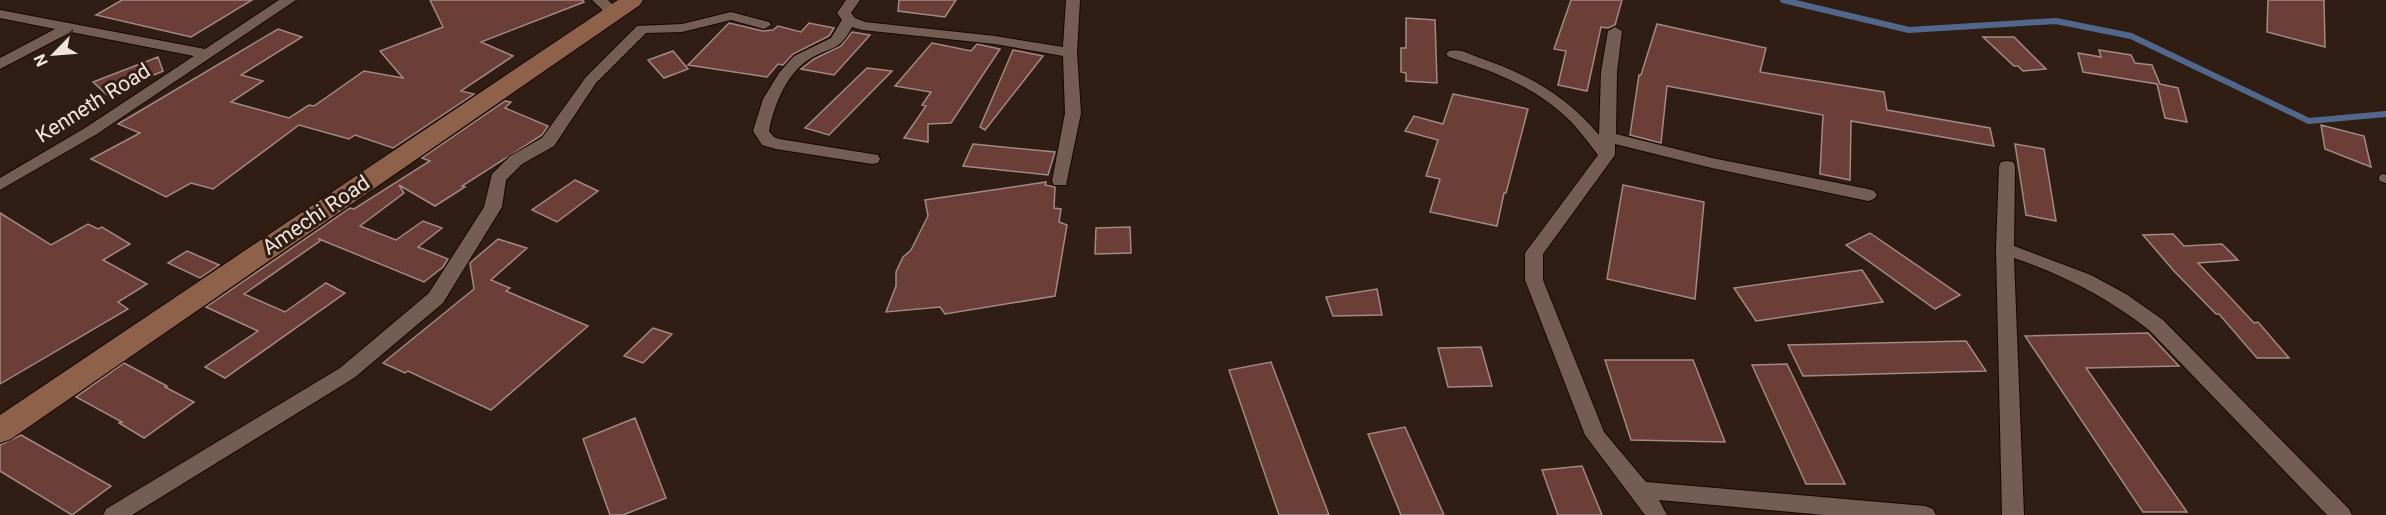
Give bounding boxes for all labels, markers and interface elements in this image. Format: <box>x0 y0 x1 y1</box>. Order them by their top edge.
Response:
north arrow <box>24 24 84 84</box>
text: N <box>30 51 52 69</box>
street label: Kenneth Road <box>31 58 155 148</box>
street label: Amechi Road <box>258 170 374 260</box>

